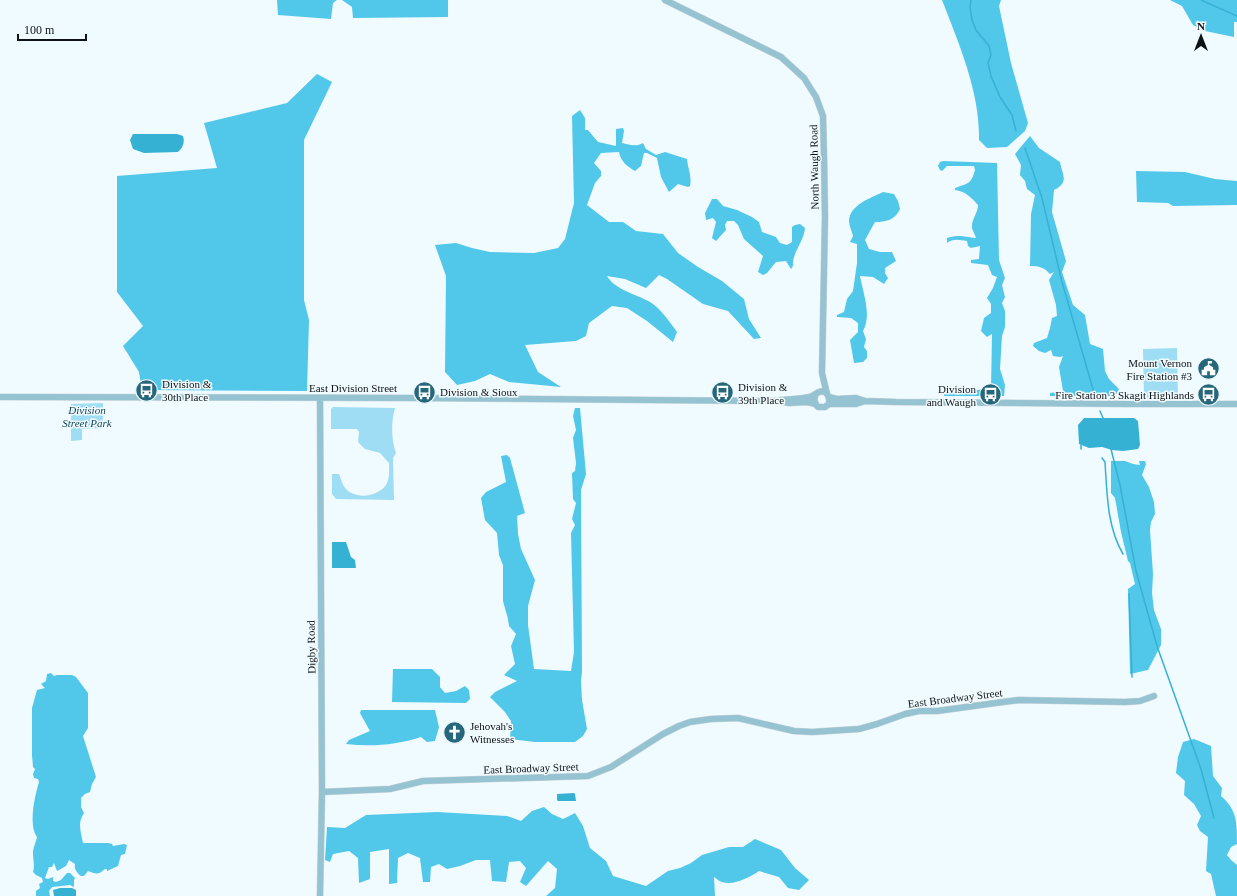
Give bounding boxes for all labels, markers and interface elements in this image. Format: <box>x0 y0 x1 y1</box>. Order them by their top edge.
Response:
scale bar <box>18 16 86 42</box>
north arrow <box>1181 16 1221 56</box>
text: N <box>1197 20 1205 32</box>
text: 100 m <box>24 23 55 37</box>
street label: North Waugh Road <box>807 124 821 210</box>
public building icon: Mount Vernon Fire Station #3 <box>1195 356 1221 382</box>
place label: Mount Vernon Fire Station #3 <box>1127 357 1192 382</box>
bus stop icon: Division & 30th Place <box>133 377 159 403</box>
place label: Division & 30th Place <box>162 378 212 403</box>
bus stop icon: Division & Sioux <box>411 379 437 405</box>
bus stop icon: Division & 39th Place <box>710 380 736 406</box>
place label: Division & 39th Place <box>738 381 788 406</box>
street label: East Division Street <box>309 382 397 394</box>
bus stop icon: Division and Waugh <box>978 382 1004 408</box>
bus stop icon: Fire Station 3 Skagit Highlands <box>1196 382 1222 408</box>
place label: Division and Waugh <box>927 383 976 408</box>
place label: Division & Sioux <box>440 386 518 398</box>
place label: Fire Station 3 Skagit Highlands <box>1055 389 1194 401</box>
park label: Division Street Park <box>62 404 113 429</box>
street label: Digby Road <box>305 620 317 674</box>
street label: East Broadway Street <box>907 686 1003 710</box>
church icon: Jehovah's Witnesses <box>442 719 468 745</box>
place label: Jehovah's Witnesses <box>470 720 514 745</box>
street label: East Broadway Street <box>483 760 579 776</box>

